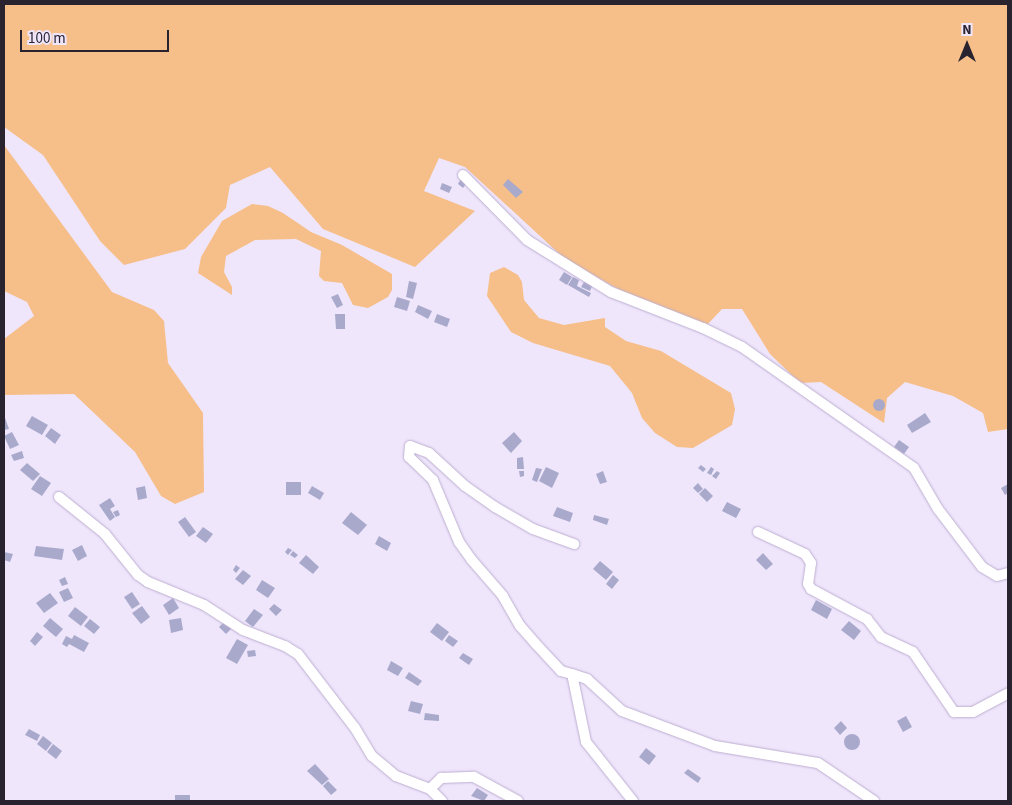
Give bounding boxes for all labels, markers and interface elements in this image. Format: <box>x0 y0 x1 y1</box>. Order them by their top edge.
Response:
scale bar <box>22 20 171 52</box>
north arrow <box>942 20 992 70</box>
text: N <box>962 20 972 40</box>
text: 100 m <box>28 28 66 49</box>

